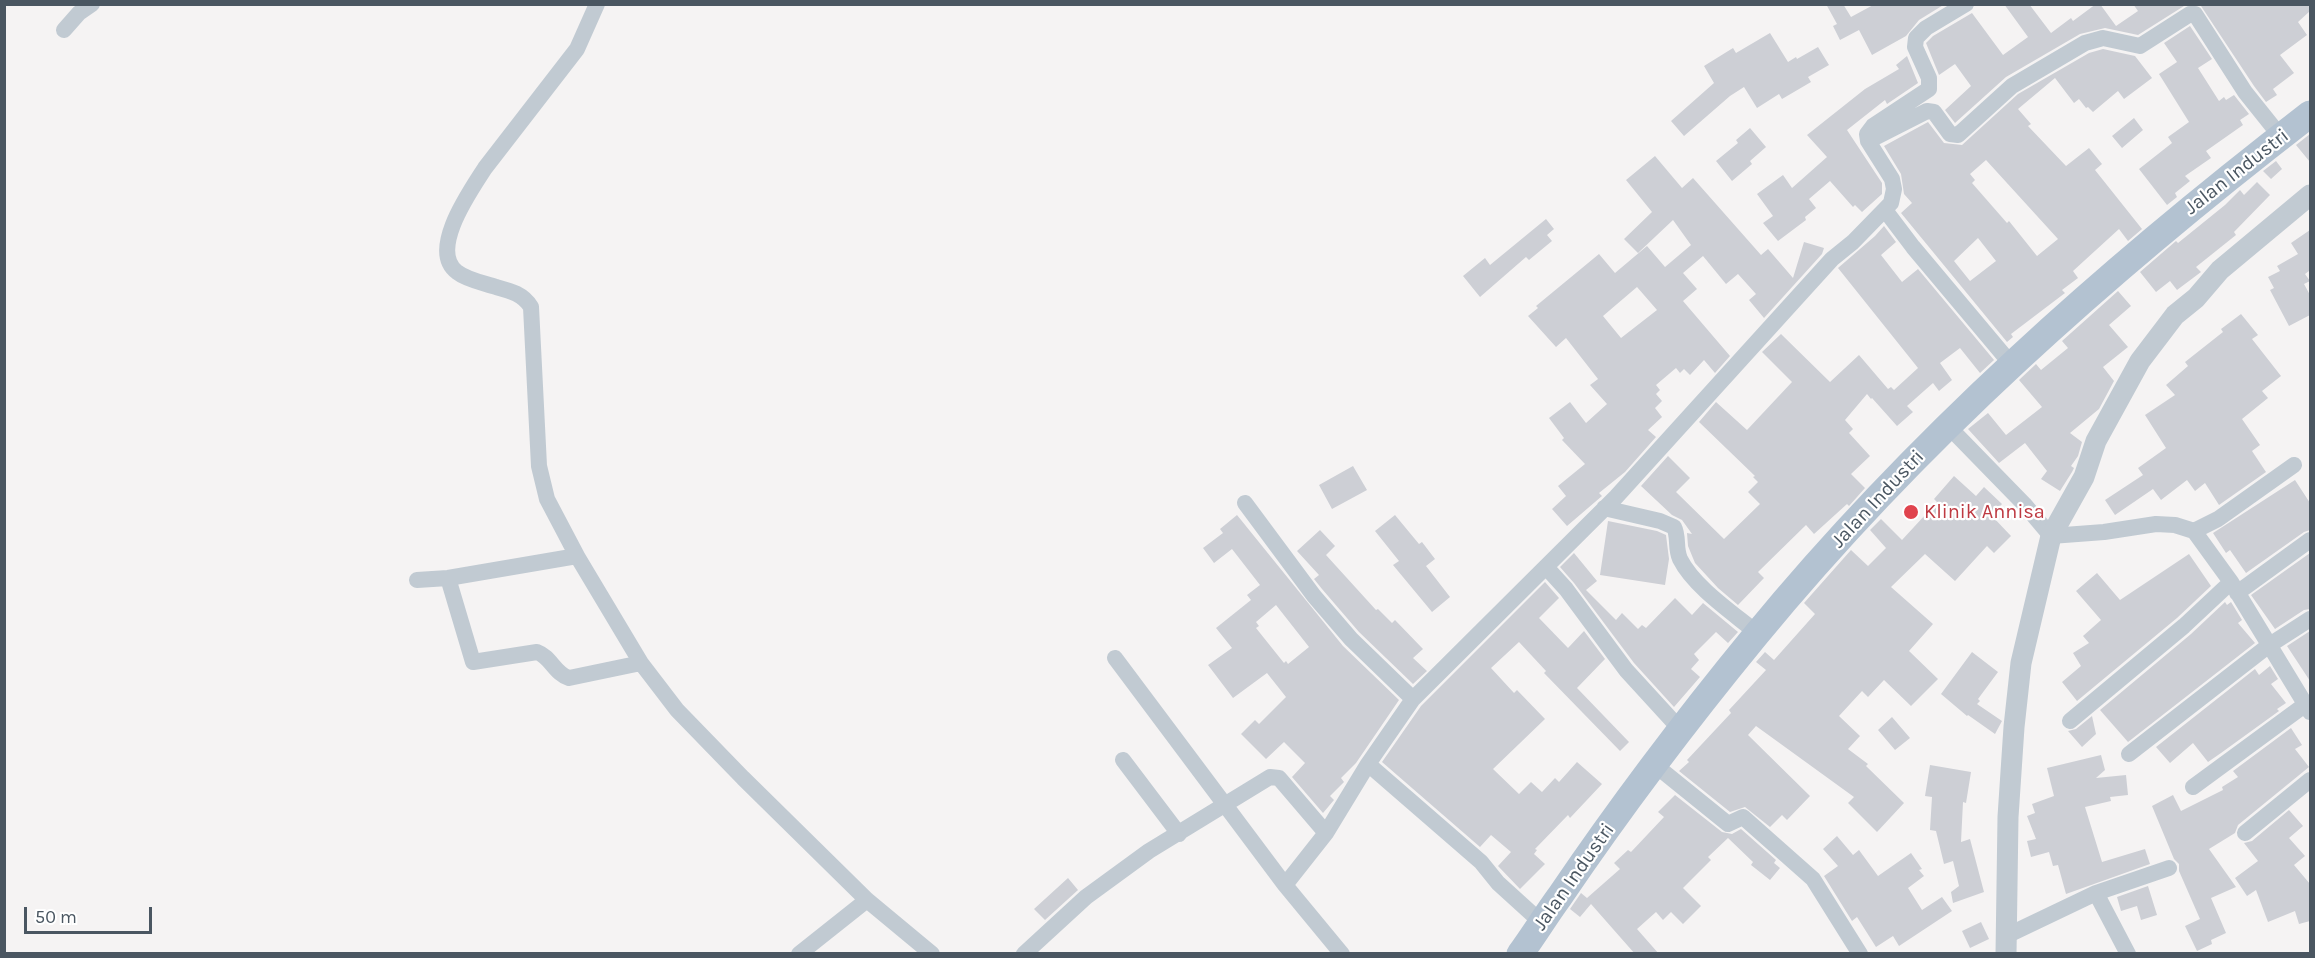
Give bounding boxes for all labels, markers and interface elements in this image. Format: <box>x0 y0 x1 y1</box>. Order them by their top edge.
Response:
street label: Jalan Industri <box>2180 124 2294 220</box>
street label: Jalan Industri <box>1826 445 1930 553</box>
place label: Klinik Annisa <box>1924 500 2045 524</box>
marker: Klinik Annisa <box>1902 503 1920 521</box>
street label: Jalan Industri <box>1528 819 1620 935</box>
scale bar <box>27 895 154 933</box>
text: 50 m <box>35 906 77 928</box>

